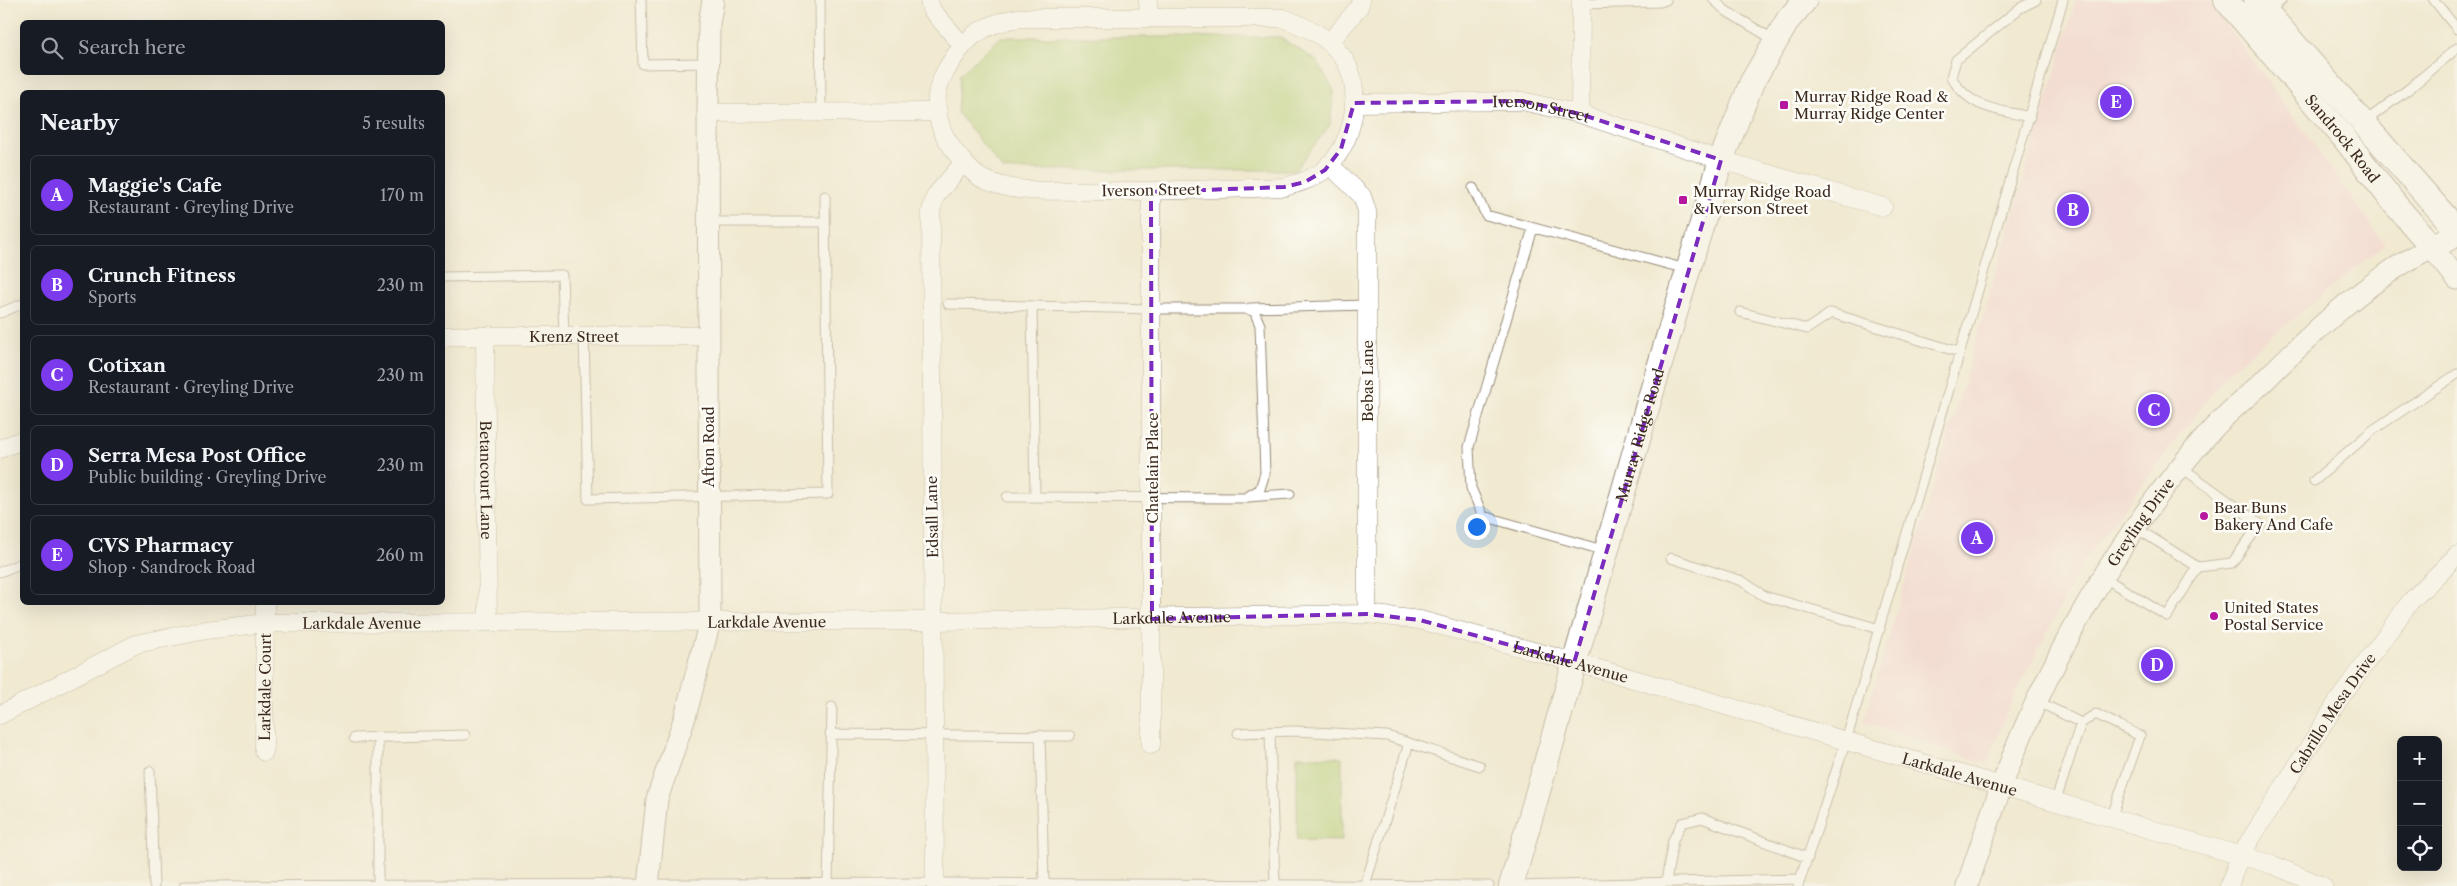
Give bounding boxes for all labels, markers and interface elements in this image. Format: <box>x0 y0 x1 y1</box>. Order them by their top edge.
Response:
search box <box>20 20 445 75</box>
icon: search <box>38 34 66 62</box>
text: Search here <box>78 36 186 59</box>
pin: E <box>2100 83 2132 121</box>
place label: Murray Ridge Road & Murray Ridge Center <box>1794 87 1948 123</box>
street label: Sandrock Road <box>2301 90 2384 186</box>
street label: Iverson Street <box>1492 91 1593 126</box>
marker: Murray Ridge Road & Murray Ridge Center <box>1778 99 1790 111</box>
text: Nearby <box>40 110 119 135</box>
text: 5 results <box>362 113 425 133</box>
text: Maggie's Cafe <box>88 174 222 197</box>
street label: Iverson Street <box>1101 180 1202 200</box>
place label: Murray Ridge Road & Iverson Street <box>1693 182 1831 218</box>
text: A <box>51 185 63 205</box>
text: 170 m <box>380 185 424 205</box>
pin: B <box>2057 191 2089 229</box>
marker: Murray Ridge Road & Iverson Street <box>1677 194 1689 206</box>
text: Restaurant · Greyling Drive <box>88 197 294 217</box>
text: Crunch Fitness <box>88 264 236 287</box>
text: B <box>51 275 63 295</box>
text: 230 m <box>377 275 424 295</box>
text: Sports <box>88 287 137 307</box>
street label: Krenz Street <box>529 327 620 346</box>
street label: Bebas Lane <box>1358 340 1377 422</box>
text: Cotixan <box>88 354 166 377</box>
text: C <box>51 365 63 385</box>
text: 230 m <box>377 365 424 385</box>
street label: Murray Ridge Road <box>1611 366 1668 504</box>
text: Restaurant · Greyling Drive <box>88 377 294 397</box>
pin: C <box>2138 391 2170 429</box>
street label: Afton Road <box>699 406 718 489</box>
street label: Chatelain Place <box>1143 412 1162 524</box>
street label: Betancourt Lane <box>476 420 497 540</box>
text: Serra Mesa Post Office <box>88 444 306 467</box>
text: D <box>50 455 64 475</box>
text: 230 m <box>377 455 424 475</box>
text: Public building · Greyling Drive <box>88 467 326 487</box>
street label: Greyling Drive <box>2103 474 2178 570</box>
street label: Edsall Lane <box>922 476 942 558</box>
place label: Bear Buns Bakery And Cafe <box>2214 498 2333 534</box>
marker: Bear Buns Bakery And Cafe <box>2198 510 2210 522</box>
your location <box>1464 514 1490 540</box>
pin: A <box>1961 519 1993 557</box>
text: CVS Pharmacy <box>88 534 233 557</box>
text: E <box>51 545 63 565</box>
text: 260 m <box>376 545 424 565</box>
text: Shop · Sandrock Road <box>88 557 256 577</box>
place label: United States Postal Service <box>2224 598 2324 634</box>
street label: Larkdale Avenue <box>1112 607 1231 628</box>
marker: United States Postal Service <box>2208 610 2220 622</box>
street label: Larkdale Avenue <box>707 612 826 631</box>
street label: Larkdale Avenue <box>302 613 421 632</box>
street label: Larkdale Court <box>255 632 274 741</box>
street label: Larkdale Avenue <box>1511 637 1631 686</box>
pin: D <box>2141 646 2173 684</box>
street label: Cabrillo Mesa Drive <box>2285 649 2380 777</box>
map controls <box>2397 736 2442 871</box>
button: + <box>2397 736 2442 781</box>
street label: Larkdale Avenue <box>1900 748 2020 800</box>
button: − <box>2397 781 2442 826</box>
button: locate <box>2397 826 2442 871</box>

